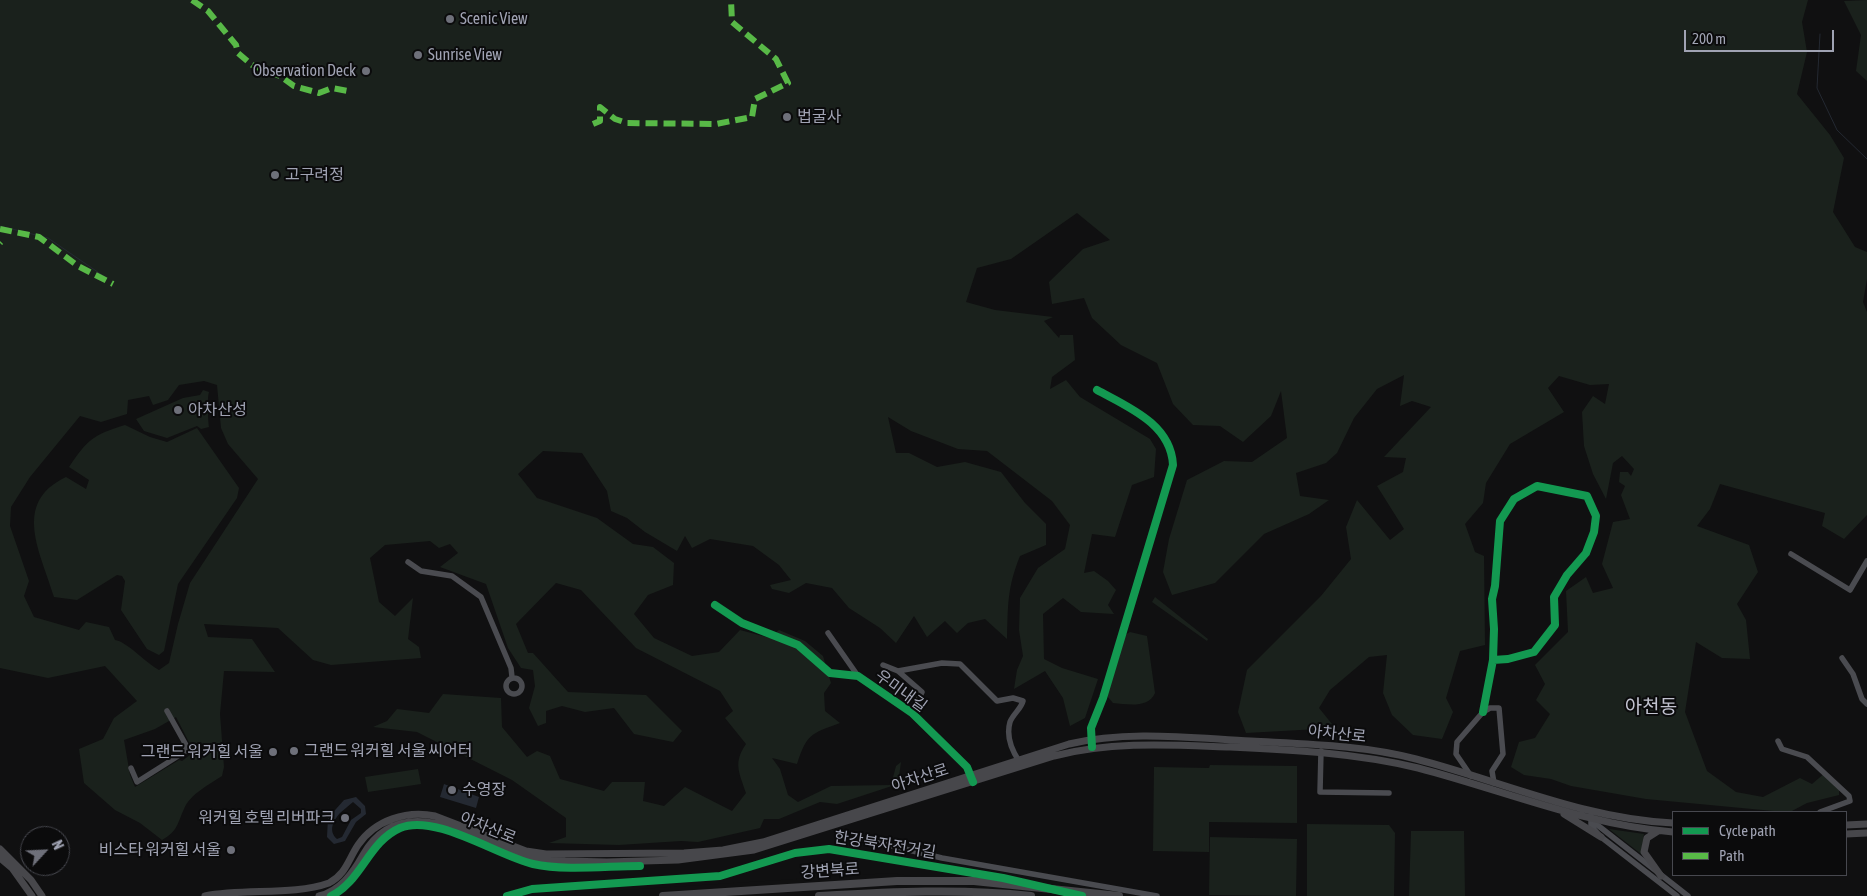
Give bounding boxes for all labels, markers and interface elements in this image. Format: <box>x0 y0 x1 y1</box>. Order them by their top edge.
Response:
place label: Scenic View <box>460 9 528 29</box>
marker: Scenic View <box>444 13 456 25</box>
scale bar <box>1687 20 1837 52</box>
text: 200 m <box>1692 30 1726 47</box>
place label: Sunrise View <box>428 45 502 65</box>
marker: Sunrise View <box>412 49 424 61</box>
place label: Observation Deck <box>253 61 356 81</box>
marker: Observation Deck <box>360 65 372 77</box>
place label: 법굴사 <box>797 107 841 127</box>
marker: 법굴사 <box>781 111 793 123</box>
place label: 고구려정 <box>285 165 344 185</box>
marker: 고구려정 <box>269 169 281 181</box>
place label: 아차산성 <box>188 400 247 420</box>
marker: 아차산성 <box>172 404 184 416</box>
street label: 우미내길 <box>872 666 930 716</box>
district label: 아천동 <box>1625 696 1677 718</box>
street label: 아차산로 <box>1307 721 1367 747</box>
place label: 그랜드 워커힐 서울 씨어터 <box>304 741 472 761</box>
place label: 그랜드 워커힐 서울 <box>141 742 263 762</box>
marker: 그랜드 워커힐 서울 씨어터 <box>288 745 300 757</box>
marker: 그랜드 워커힐 서울 <box>267 746 279 758</box>
street label: 아차산로 <box>889 760 951 796</box>
place label: 수영장 <box>462 780 506 800</box>
marker: 수영장 <box>446 784 458 796</box>
place label: 워커힐 호텔 리버파크 <box>198 808 335 828</box>
street label: 아차산로 <box>457 808 519 848</box>
legend <box>1672 811 1847 876</box>
marker: 워커힐 호텔 리버파크 <box>339 812 351 824</box>
text: Cycle path <box>1719 822 1776 839</box>
north arrow <box>20 826 70 876</box>
street label: 한강북자전거길 <box>833 827 937 863</box>
text: N <box>49 838 67 852</box>
place label: 비스타 워커힐 서울 <box>99 840 221 860</box>
marker: 비스타 워커힐 서울 <box>225 844 237 856</box>
text: Path <box>1719 847 1745 864</box>
street label: 강변북로 <box>800 859 860 883</box>

